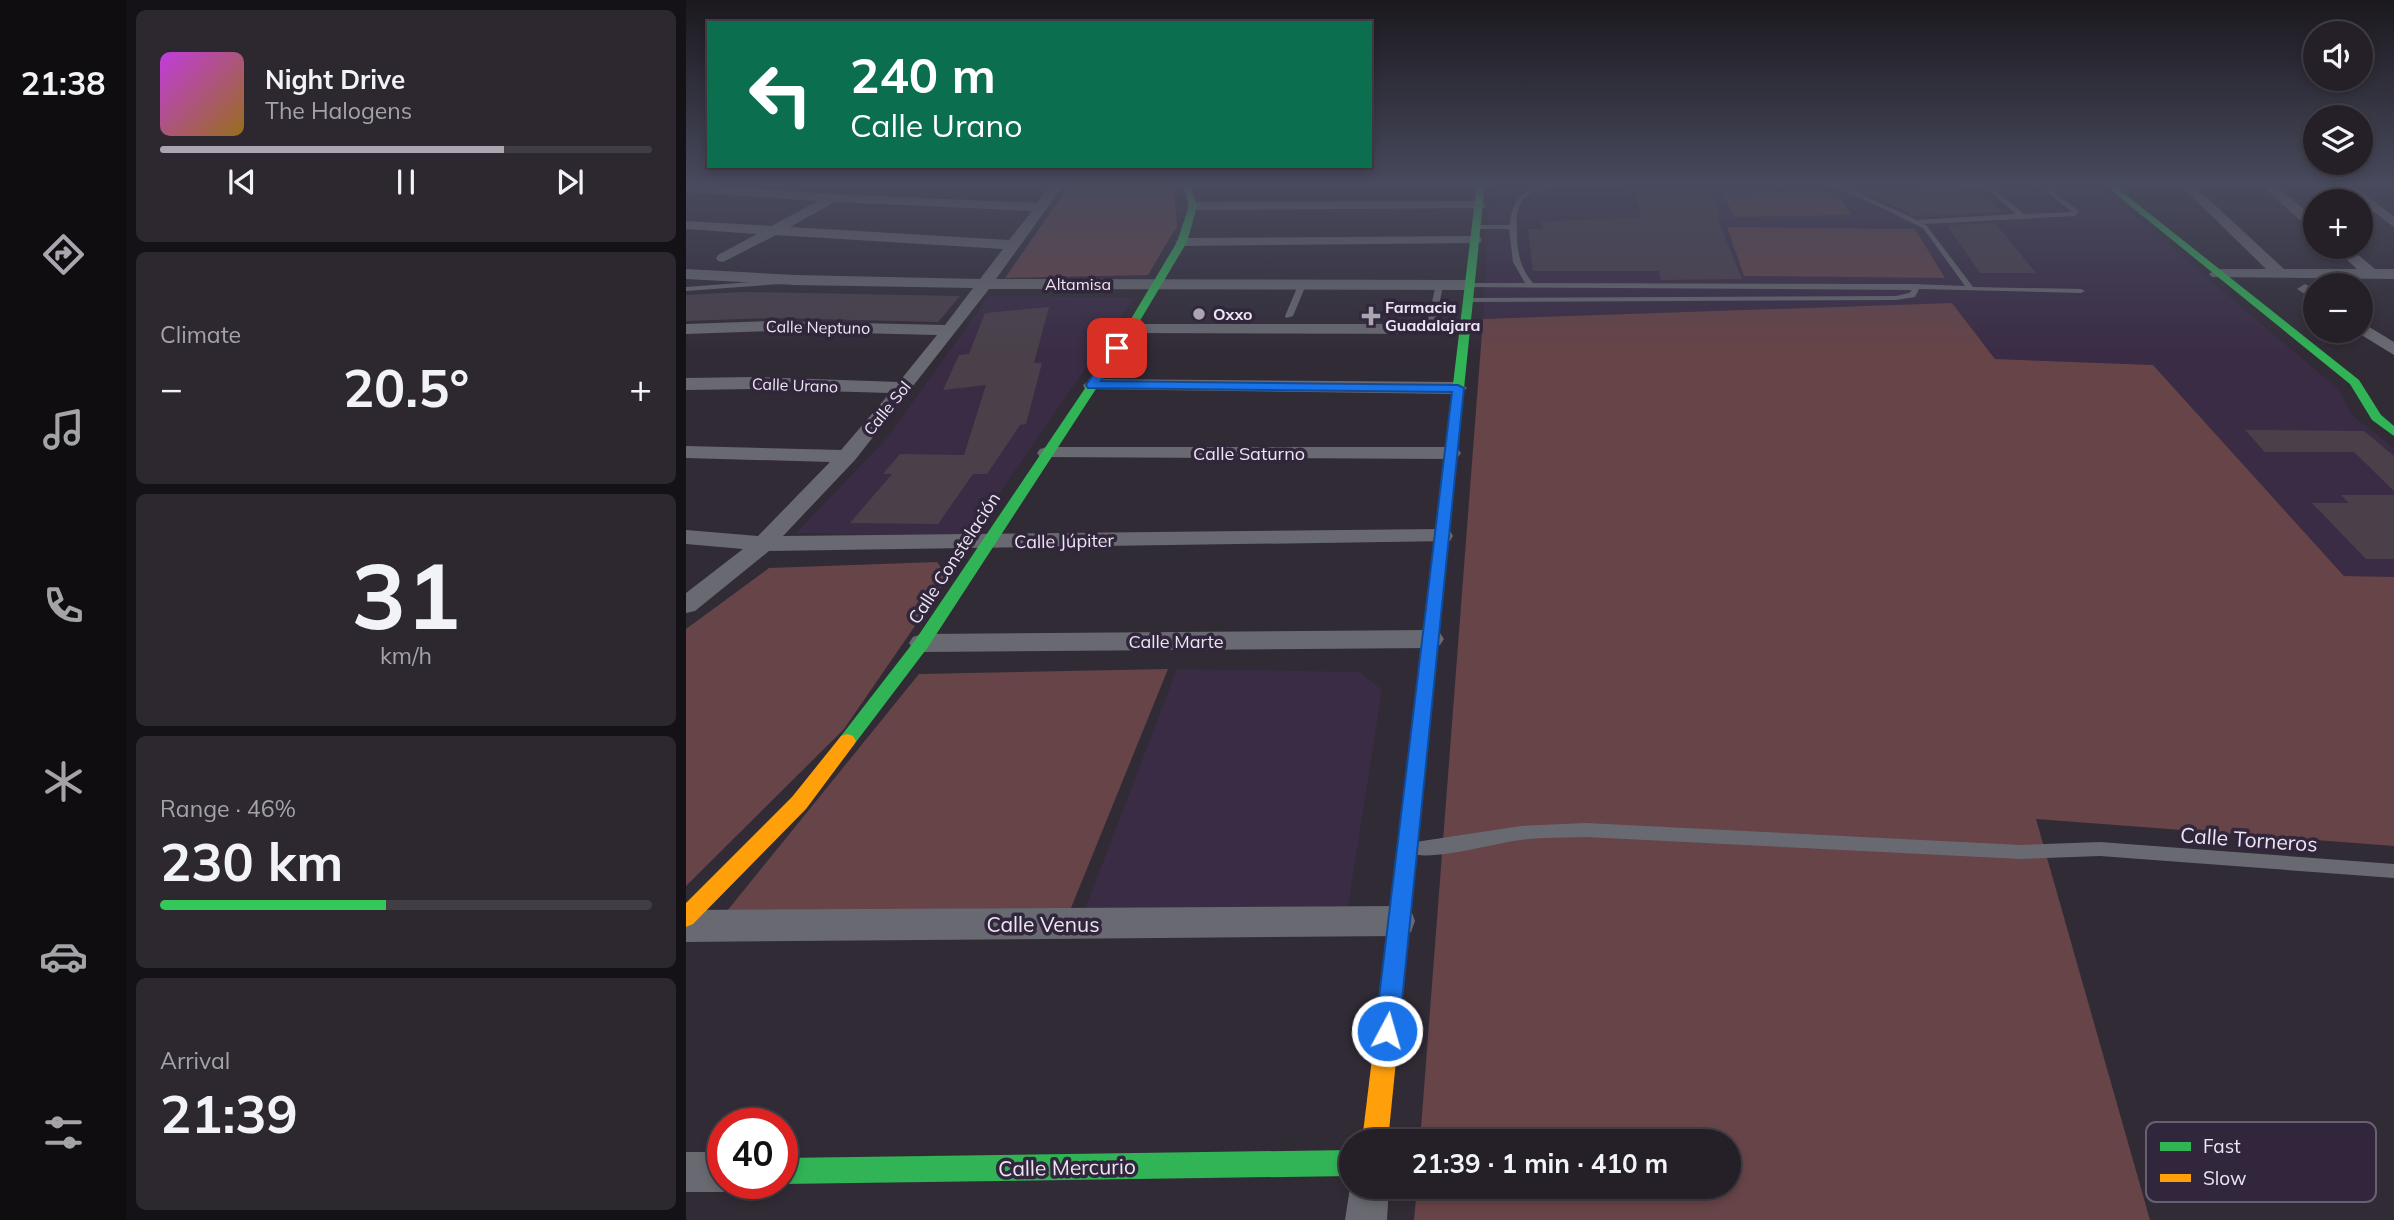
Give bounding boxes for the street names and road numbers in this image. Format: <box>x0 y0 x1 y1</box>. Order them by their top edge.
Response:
street label: Altamisa <box>1045 274 1111 294</box>
street label: Calle Neptuno <box>766 316 870 338</box>
street label: Calle Urano <box>752 373 838 397</box>
street label: Calle Sol <box>859 377 915 439</box>
street label: Calle Saturno <box>1193 442 1305 465</box>
street label: Calle Constelación <box>903 488 1005 628</box>
street label: Calle Júpiter <box>1014 529 1115 553</box>
street label: Calle Marte <box>1128 630 1224 653</box>
street label: Calle Torneros <box>2179 821 2319 857</box>
street label: Calle Venus <box>986 911 1100 937</box>
street label: Calle Mercurio <box>998 1153 1136 1181</box>

